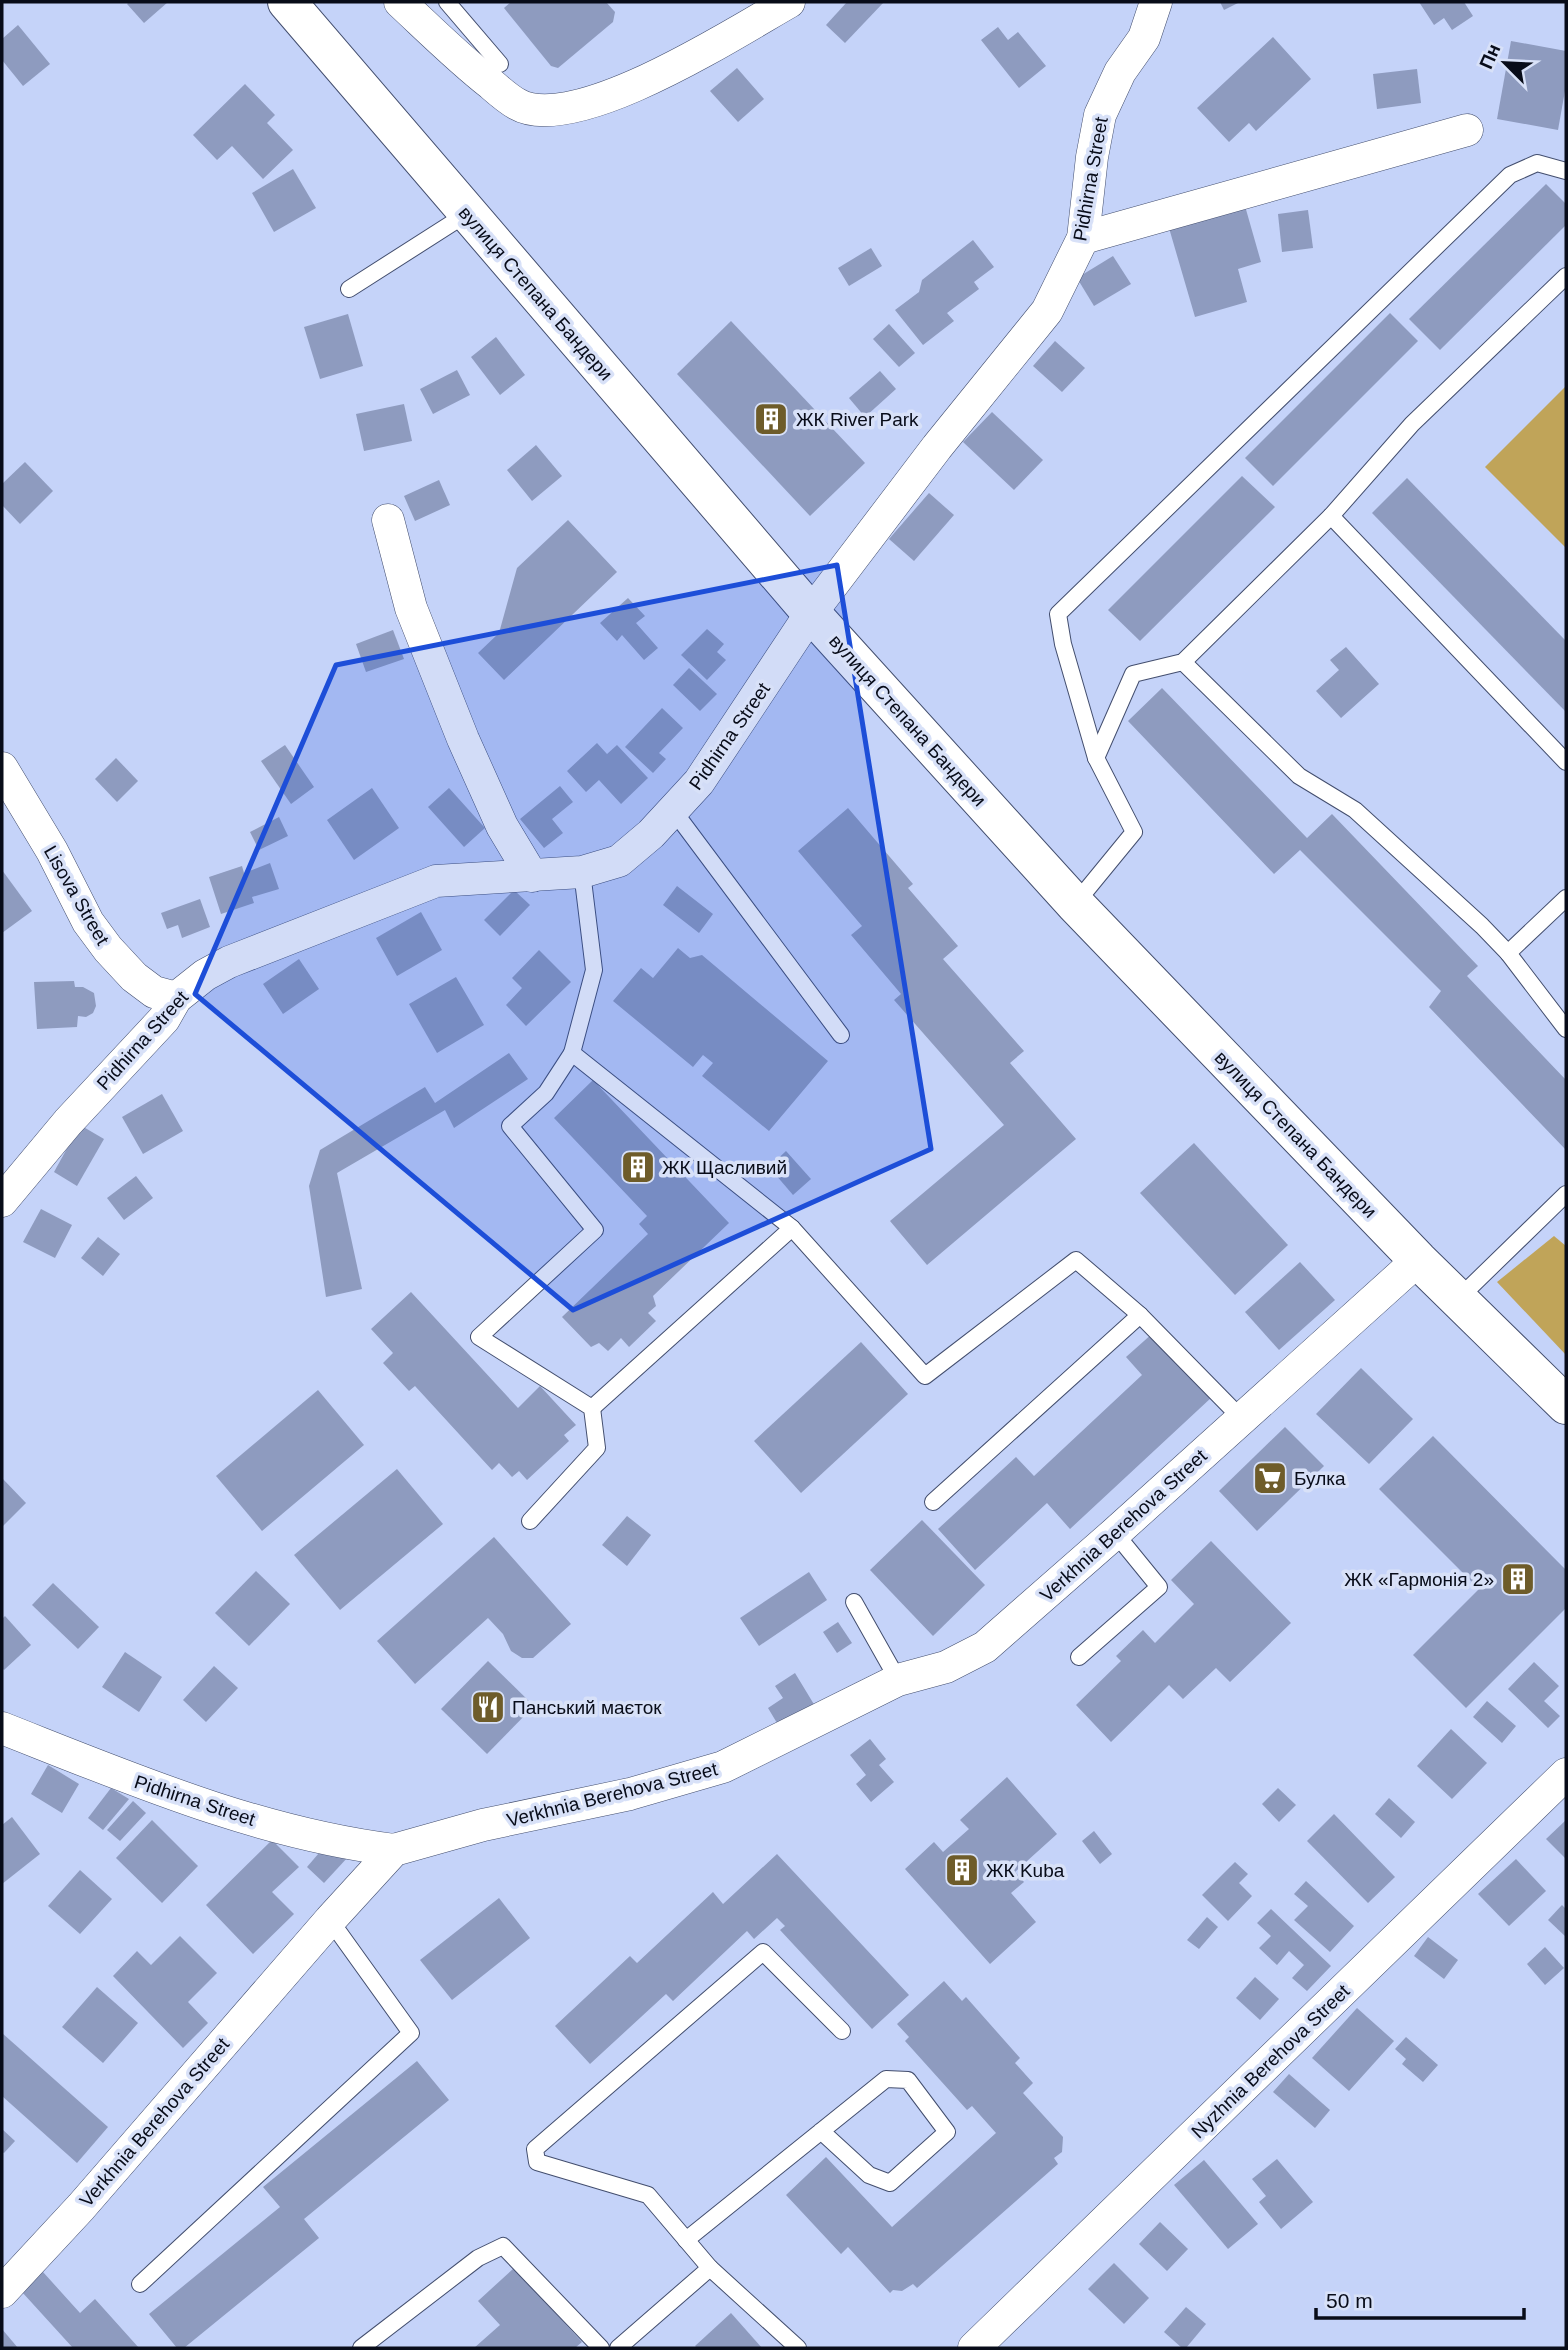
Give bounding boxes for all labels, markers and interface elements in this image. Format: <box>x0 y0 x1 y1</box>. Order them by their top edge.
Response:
north arrow <box>1470 28 1540 98</box>
text: Пн <box>1475 41 1505 72</box>
street label: Pidhirna Street <box>1069 115 1112 243</box>
street label: вулиця Степана Бандери <box>454 202 617 384</box>
building icon: ЖК River Park <box>752 400 790 438</box>
place label: ЖК River Park <box>796 409 919 430</box>
street label: вулиця Степана Бандери <box>825 630 990 810</box>
street label: Pidhirna Street <box>685 678 774 794</box>
street label: Lisova Street <box>40 842 114 949</box>
street label: Pidhirna Street <box>93 986 193 1094</box>
street label: вулиця Степана Бандери <box>1211 1047 1381 1222</box>
building icon: ЖК Щасливий <box>619 1148 657 1186</box>
place label: ЖК Щасливий <box>662 1157 787 1178</box>
street label: Verkhnia Berehova Street <box>1036 1445 1211 1606</box>
supermarket icon: Булка <box>1251 1459 1289 1497</box>
place label: Булка <box>1294 1468 1346 1489</box>
building icon: ЖК «Гармонія 2» <box>1499 1560 1537 1598</box>
place label: ЖК «Гармонія 2» <box>1344 1569 1494 1590</box>
restaurant icon: Панський маєток <box>469 1688 507 1726</box>
place label: Панський маєток <box>512 1697 662 1718</box>
street label: Verkhnia Berehova Street <box>505 1758 720 1831</box>
street label: Pidhirna Street <box>132 1771 259 1830</box>
building icon: ЖК Kuba <box>943 1851 981 1889</box>
place label: ЖК Kuba <box>986 1860 1065 1881</box>
street label: Nyzhnia Berehova Street <box>1187 1980 1354 2142</box>
street label: Verkhnia Berehova Street <box>75 2033 234 2211</box>
scale bar <box>1316 2276 1524 2320</box>
text: 50 m <box>1326 2289 1373 2312</box>

